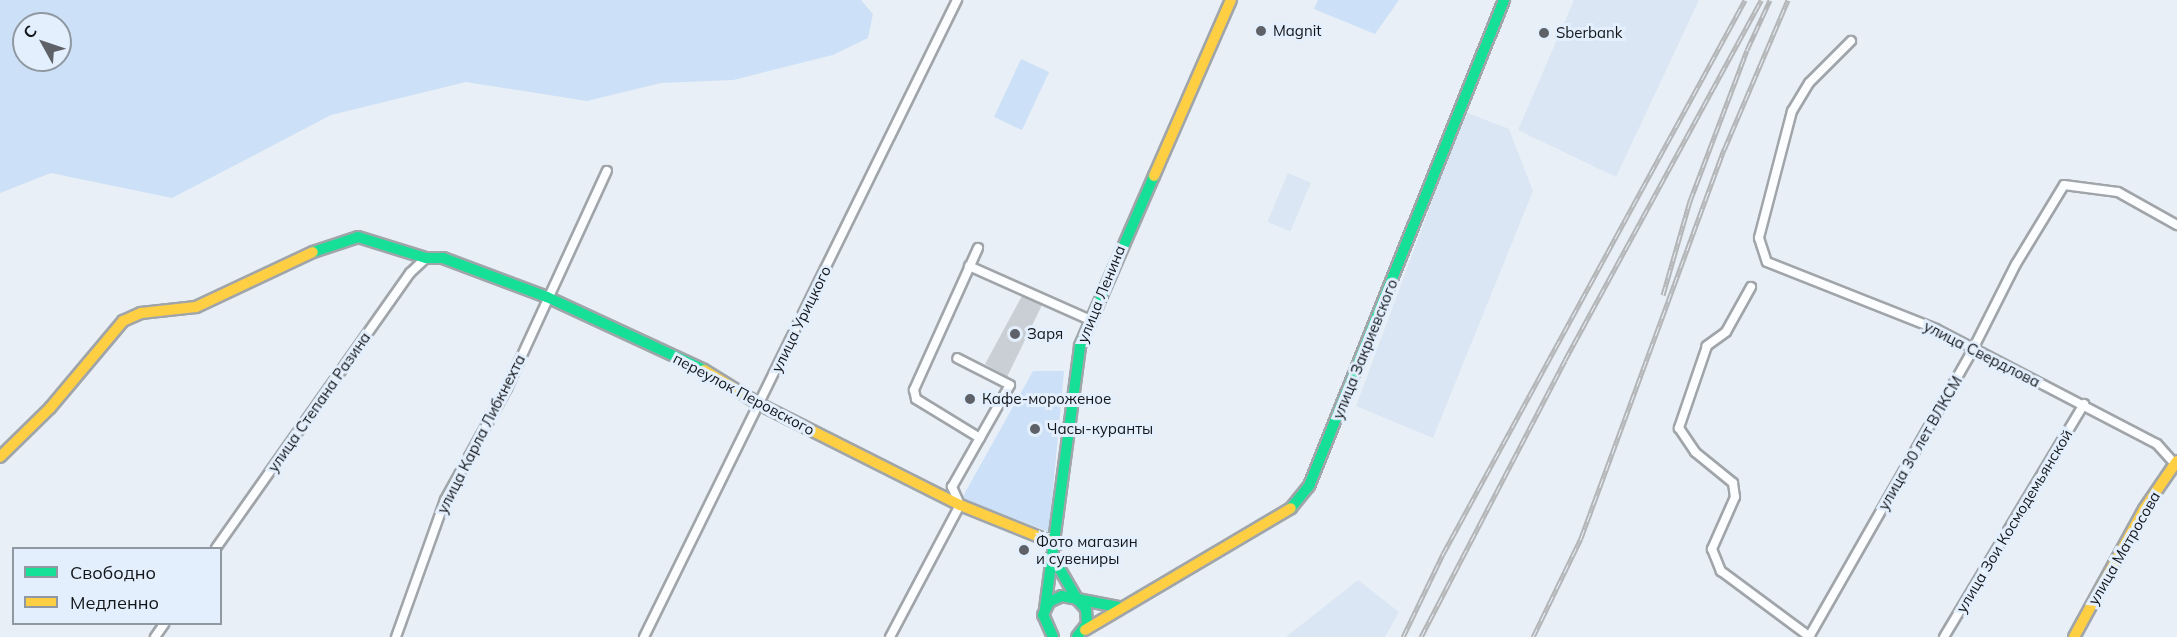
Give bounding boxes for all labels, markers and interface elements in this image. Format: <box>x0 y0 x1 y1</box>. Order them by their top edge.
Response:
north arrow <box>12 12 72 72</box>
text: С <box>19 21 41 42</box>
place label: Magnit <box>1273 22 1322 40</box>
marker: Magnit <box>1254 24 1268 38</box>
place label: Sberbank <box>1556 24 1622 42</box>
marker: Sberbank <box>1537 26 1551 40</box>
street label: улица Ленина <box>1073 243 1129 345</box>
street label: улица Урицкого <box>767 263 835 375</box>
street label: улица Закриевского <box>1329 276 1401 422</box>
street label: улица Свердлова <box>1921 317 2043 391</box>
place label: Заря <box>1027 325 1063 343</box>
marker: Заря <box>1008 327 1022 341</box>
street label: улица Степана Разина <box>264 329 374 475</box>
street label: переулок Перовского <box>670 349 818 439</box>
street label: улица Карла Либкнехта <box>433 352 529 516</box>
street label: улица 30 лет ВЛКСМ <box>1874 373 1966 513</box>
place label: Кафе-мороженое <box>982 390 1111 408</box>
marker: Кафе-мороженое <box>963 392 977 406</box>
place label: Часы-куранты <box>1047 420 1153 438</box>
marker: Часы-куранты <box>1028 422 1042 436</box>
street label: улица Зои Космодемьянской <box>1952 426 2076 616</box>
street label: улица Матросова <box>2084 488 2164 608</box>
place label: Фото магазин и сувениры <box>1036 532 1138 567</box>
marker: Фото магазин и сувениры <box>1017 543 1031 557</box>
legend <box>12 547 222 625</box>
text: Свободно <box>70 561 156 584</box>
text: Медленно <box>70 591 159 614</box>

